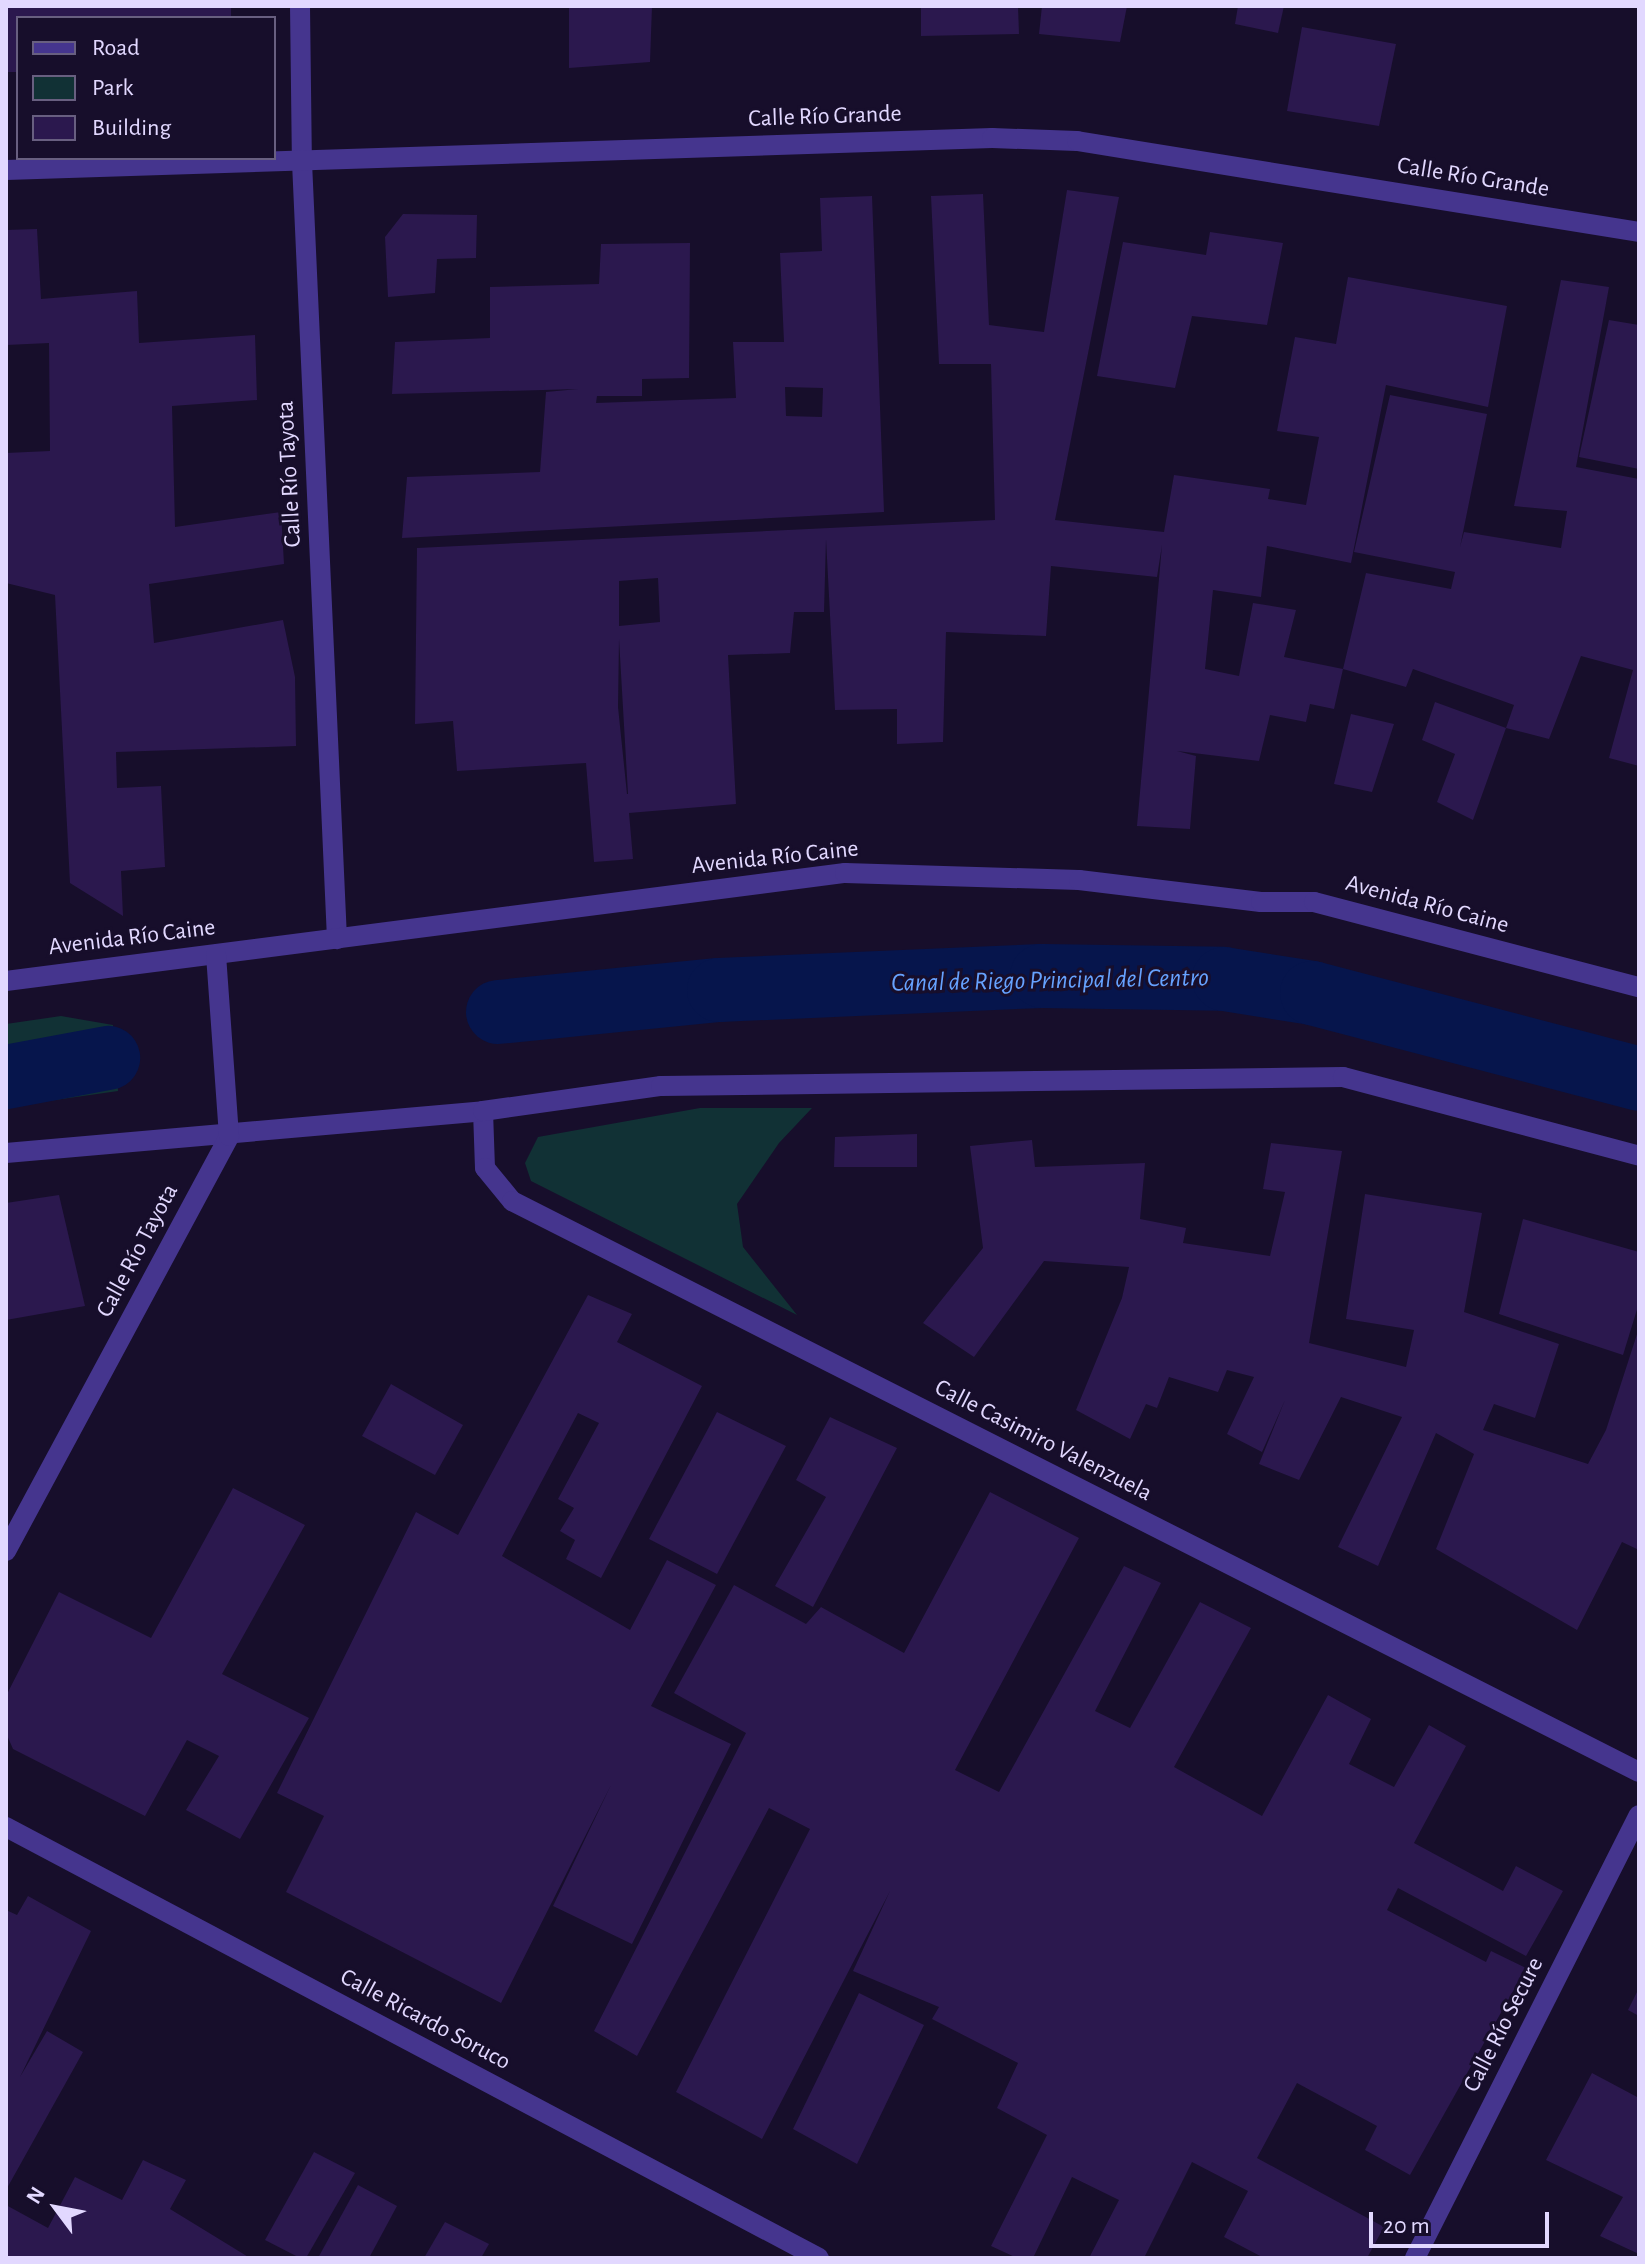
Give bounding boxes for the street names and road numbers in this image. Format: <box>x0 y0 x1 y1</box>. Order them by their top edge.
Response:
street label: Calle Río Grande <box>748 100 902 134</box>
street label: Calle Río Grande <box>1395 152 1551 204</box>
street label: Calle Río Tayota <box>272 400 308 548</box>
street label: Avenida Río Caine <box>690 835 860 881</box>
street label: Avenida Río Caine <box>1342 869 1512 941</box>
street label: Avenida Río Caine <box>47 913 217 963</box>
street label: Calle Río Tayota <box>91 1179 185 1323</box>
street label: Calle Casimiro Valenzuela <box>930 1374 1156 1508</box>
street label: Calle Río Secure <box>1458 1953 1550 2097</box>
street label: Calle Ricardo Soruco <box>335 1963 515 2077</box>

